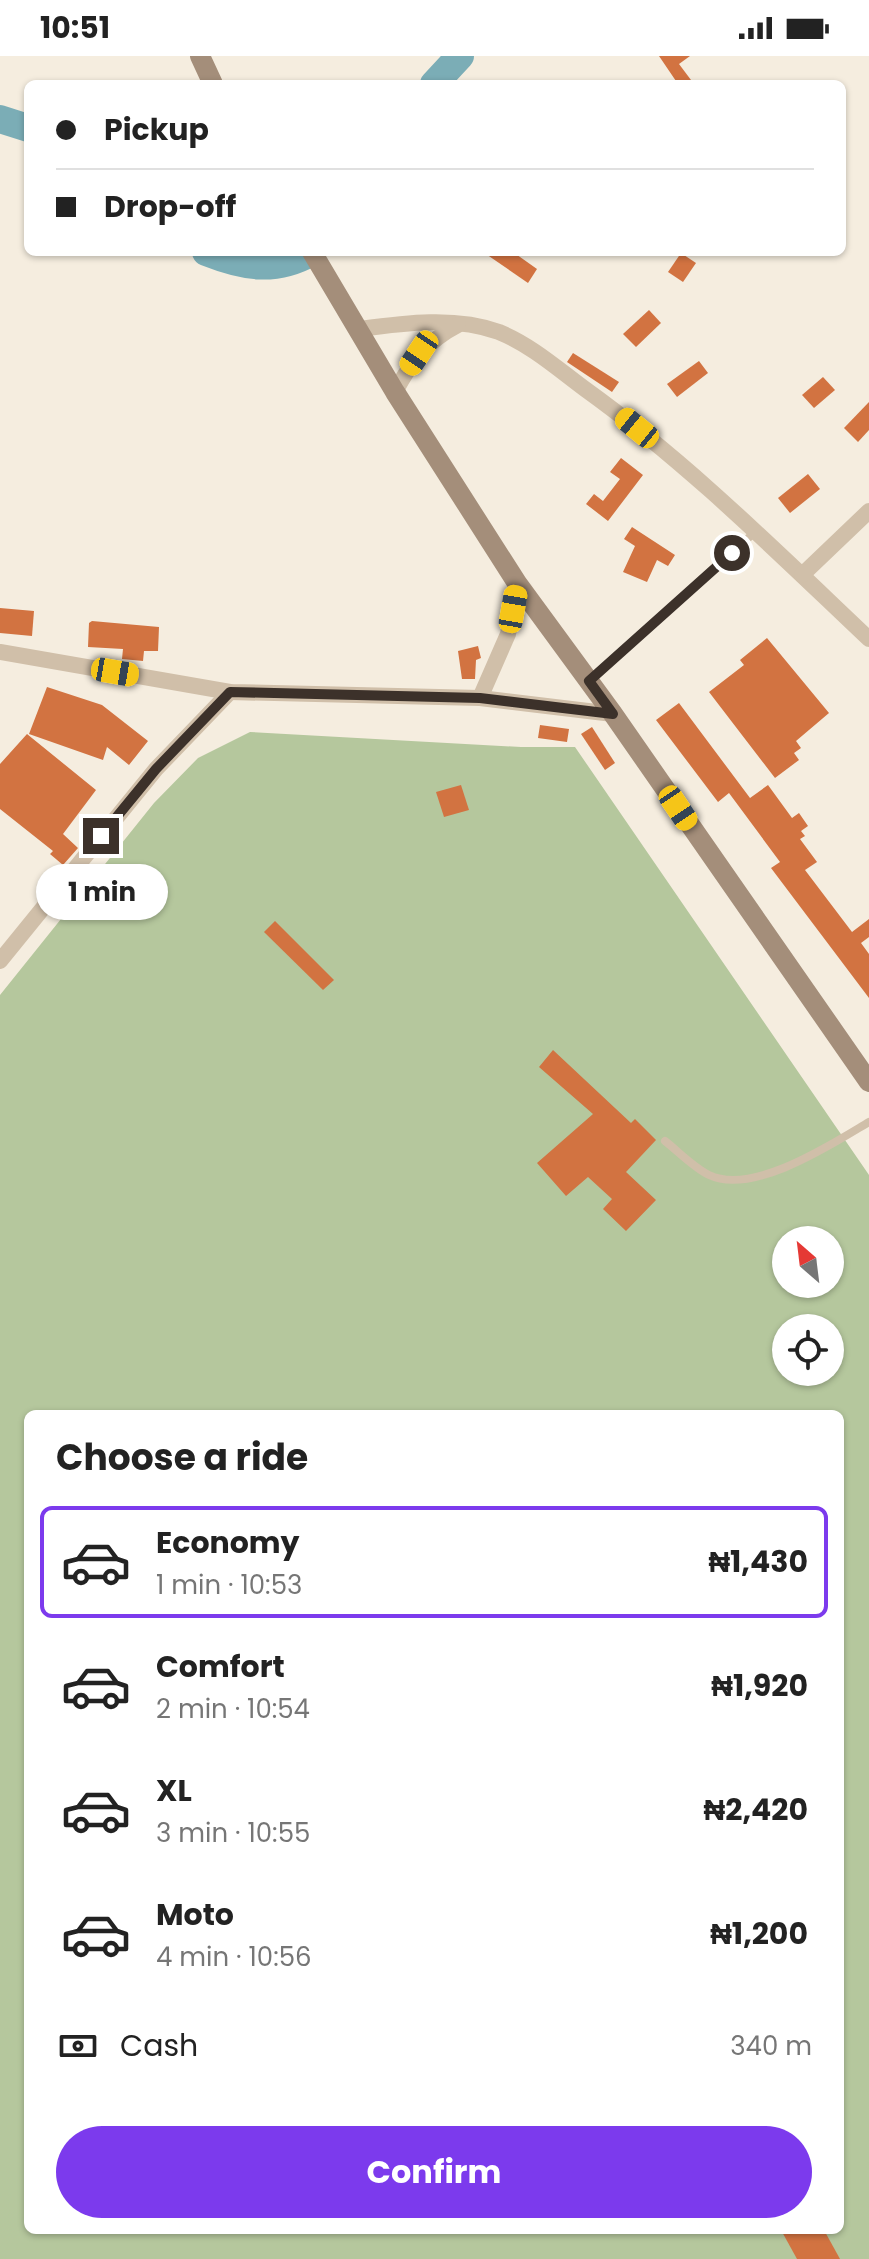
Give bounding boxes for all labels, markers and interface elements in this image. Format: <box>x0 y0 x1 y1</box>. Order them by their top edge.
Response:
text: 10:51 <box>40 6 110 49</box>
text: Pickup <box>104 108 209 151</box>
text: Drop-off <box>104 185 236 228</box>
car <box>396 326 442 380</box>
car <box>611 404 663 452</box>
route start <box>714 535 750 571</box>
car <box>497 583 529 635</box>
car <box>89 656 141 688</box>
car <box>655 781 701 835</box>
route end <box>83 818 119 854</box>
callout: 1 min <box>35 864 167 920</box>
text: 1 min <box>68 874 136 910</box>
north arrow <box>772 1226 844 1298</box>
map controls <box>772 1226 844 1386</box>
button: locate <box>772 1314 844 1386</box>
text: Choose a ride <box>56 1432 308 1483</box>
text: Economy <box>156 1521 300 1564</box>
icon: car <box>60 1526 132 1598</box>
text: ₦1,430 <box>708 1540 808 1583</box>
text: 1 min · 10:53 <box>156 1567 302 1603</box>
text: Comfort <box>156 1645 285 1688</box>
icon: car <box>60 1650 132 1722</box>
text: ₦1,920 <box>711 1664 808 1707</box>
text: 2 min · 10:54 <box>156 1691 310 1727</box>
text: XL <box>156 1769 192 1812</box>
icon: car <box>60 1774 132 1846</box>
text: ₦2,420 <box>704 1788 808 1831</box>
text: 3 min · 10:55 <box>156 1815 310 1851</box>
text: Moto <box>156 1893 234 1936</box>
icon: car <box>60 1898 132 1970</box>
text: ₦1,200 <box>710 1912 808 1955</box>
text: 4 min · 10:56 <box>156 1939 312 1975</box>
icon: cash <box>56 2024 100 2068</box>
text: Cash <box>120 2024 198 2067</box>
text: 340 m <box>730 2028 812 2064</box>
button: Confirm <box>56 2126 812 2218</box>

